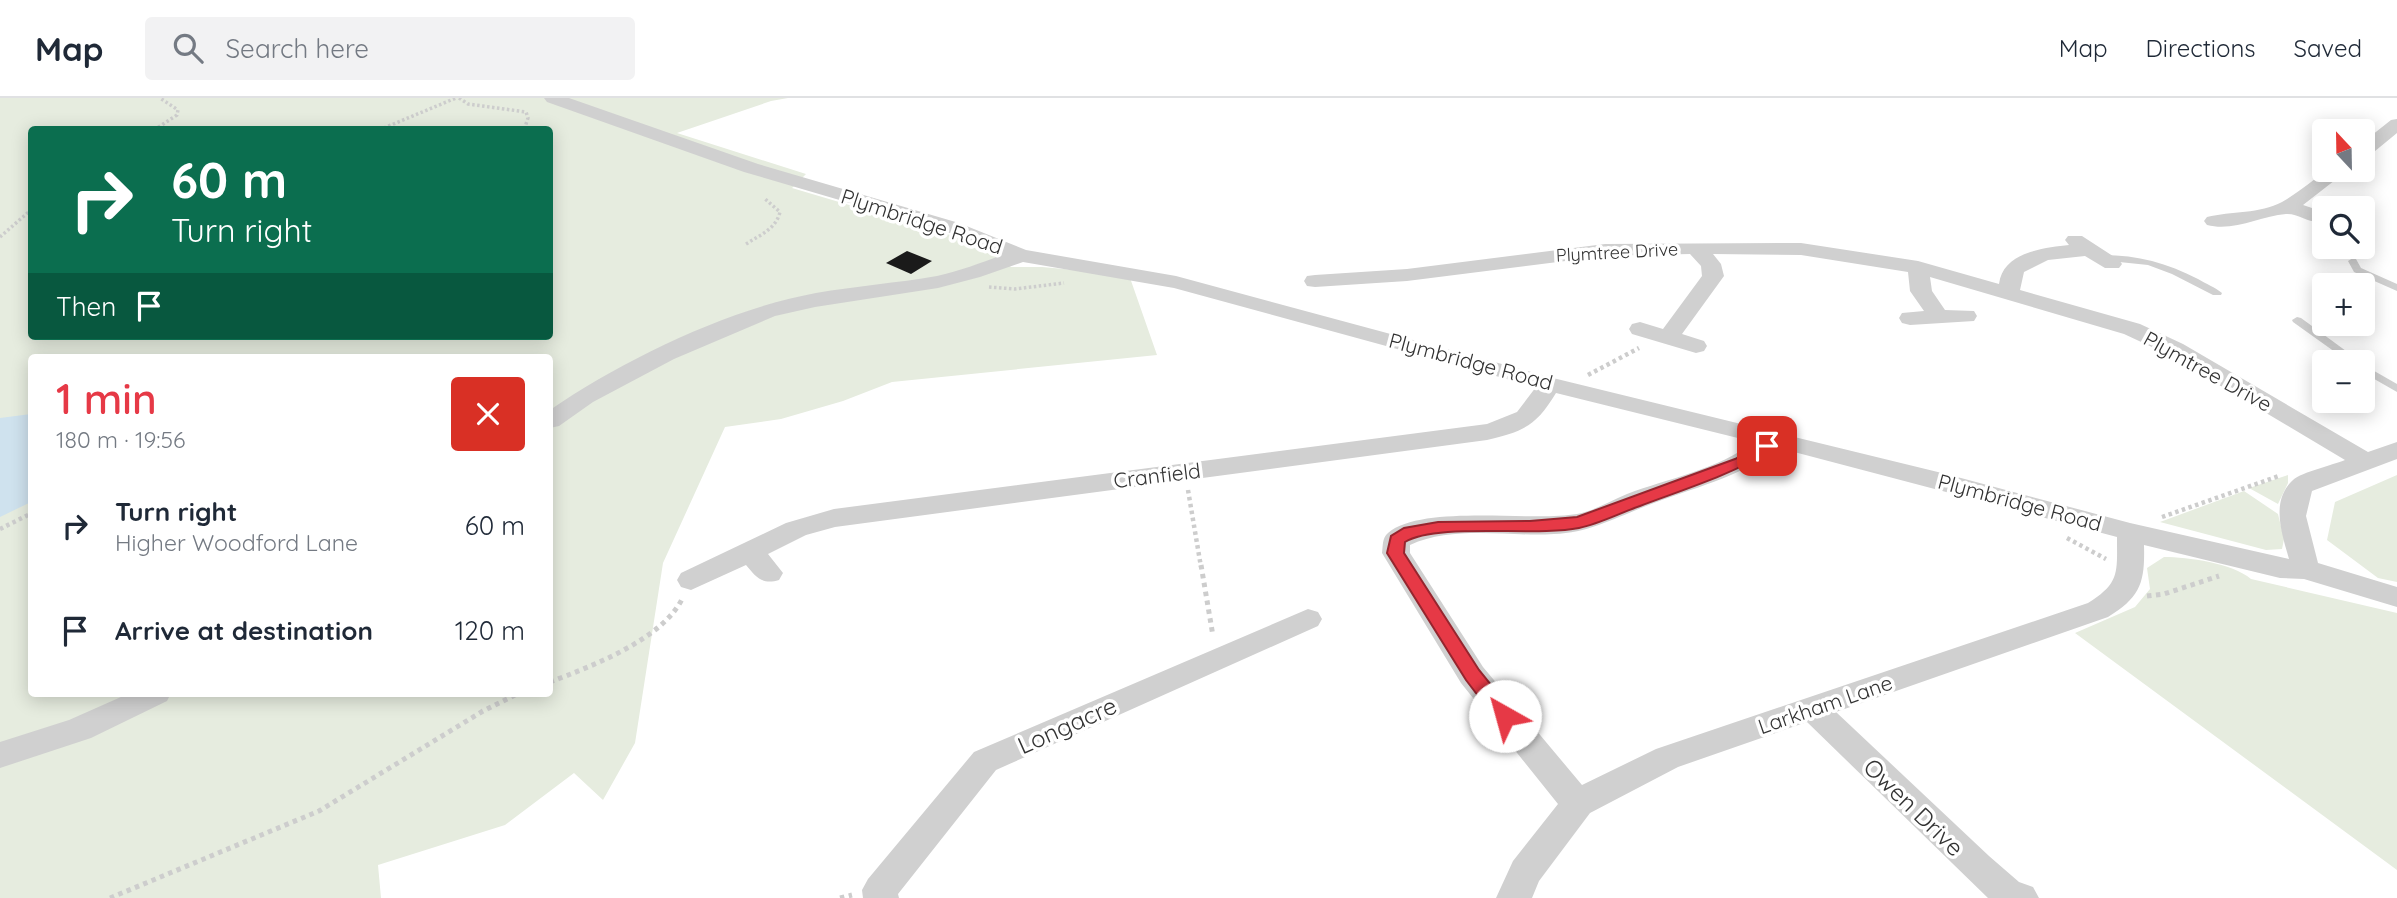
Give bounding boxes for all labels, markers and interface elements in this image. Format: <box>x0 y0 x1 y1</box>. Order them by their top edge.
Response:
search box <box>145 17 635 80</box>
text: Map <box>35 28 103 69</box>
icon: search <box>169 29 207 67</box>
text: Search here <box>225 32 369 65</box>
text: Map <box>2059 33 2108 63</box>
text: Directions <box>2146 33 2256 63</box>
text: Saved <box>2294 33 2362 63</box>
north arrow <box>2312 119 2375 182</box>
map controls <box>2312 119 2375 413</box>
text: 60 m <box>171 149 287 210</box>
icon: right <box>56 154 147 245</box>
street label: Plymbridge Road <box>838 183 1006 259</box>
button: search <box>2312 196 2375 259</box>
text: Turn right <box>171 210 312 250</box>
street label: Plymtree Drive <box>1555 237 1679 267</box>
button: + <box>2312 273 2375 336</box>
icon: arrive <box>130 287 168 325</box>
text: Then <box>56 290 116 323</box>
street label: Plymtree Drive <box>2139 325 2277 417</box>
street label: Plymbridge Road <box>1386 327 1556 395</box>
button: − <box>2312 350 2375 413</box>
text: 1 min <box>56 372 157 425</box>
button: close <box>451 377 525 451</box>
pin <box>1737 416 1797 476</box>
text: 180 m · 19:56 <box>56 425 185 454</box>
icon: arrive <box>1748 427 1786 465</box>
street label: Cranfield <box>1112 457 1202 493</box>
street label: Plymbridge Road <box>1935 468 2105 536</box>
text: Turn right <box>115 495 237 528</box>
icon: right <box>56 507 94 545</box>
text: 60 m <box>465 509 525 542</box>
text: Higher Woodford Lane <box>115 528 358 557</box>
icon: arrive <box>56 612 94 650</box>
text: Arrive at destination <box>115 614 373 647</box>
text: 120 m <box>455 614 525 647</box>
street label: Larkham Lane <box>1754 669 1896 739</box>
position arrow <box>1468 679 1542 753</box>
street label: Longacre <box>1013 690 1121 760</box>
street label: Owen Drive <box>1857 752 1971 862</box>

